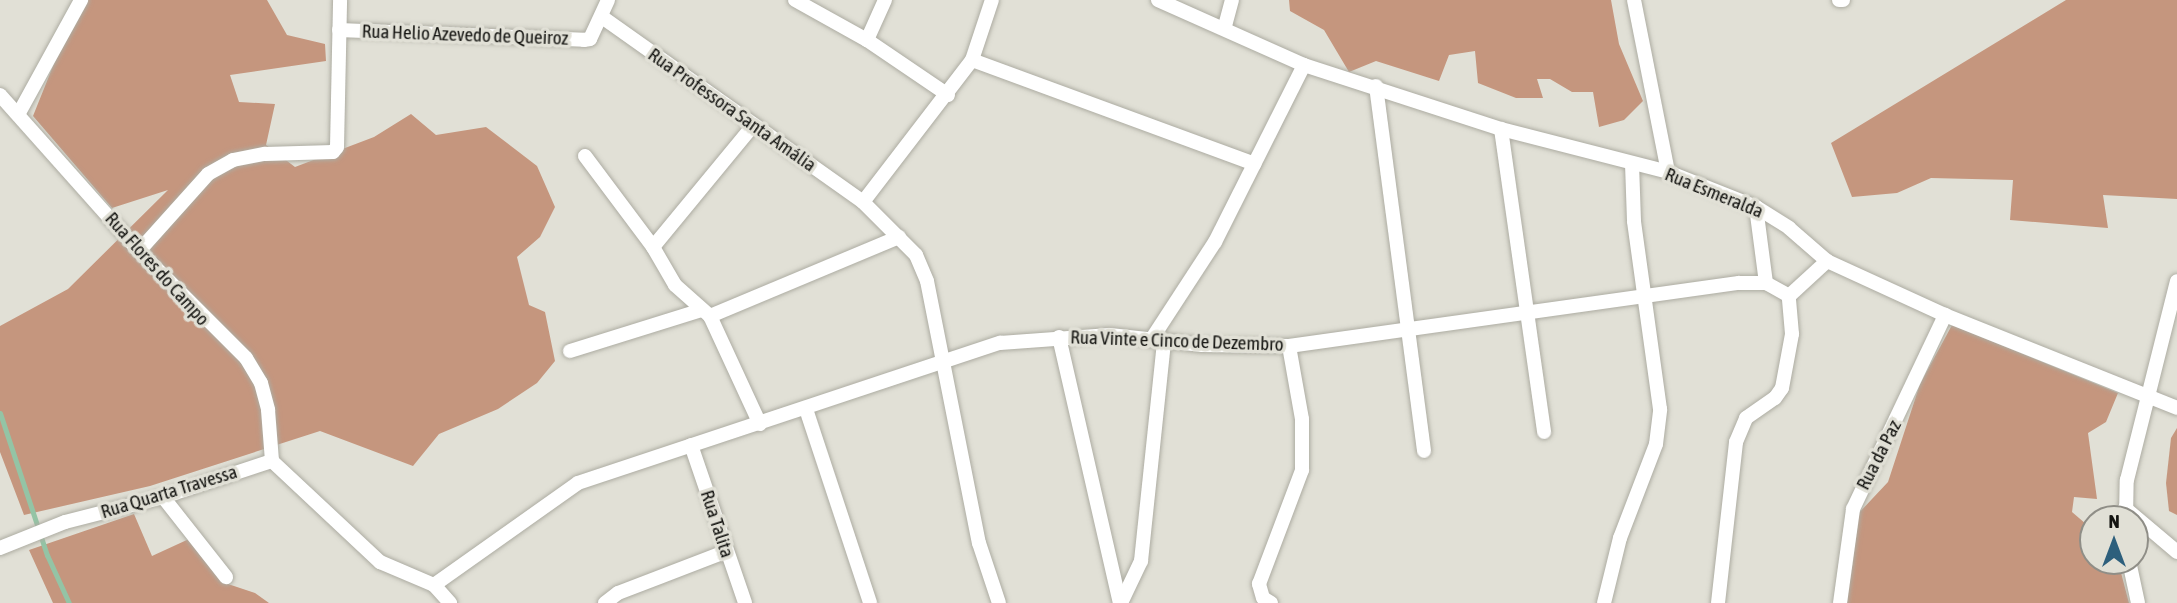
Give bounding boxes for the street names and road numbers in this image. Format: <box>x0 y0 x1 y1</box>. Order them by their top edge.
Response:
street label: Rua Helio Azevedo de Queiroz <box>361 20 569 50</box>
street label: Rua Professora Santa Amália <box>644 43 820 177</box>
street label: Rua Esmeralda <box>1662 163 1766 223</box>
street label: Rua Flores do Campo <box>100 208 214 330</box>
street label: Rua Vinte e Cinco de Dezembro <box>1070 326 1284 356</box>
street label: Rua da Paz <box>1852 416 1906 494</box>
street label: Rua Quarta Travessa <box>98 460 240 524</box>
street label: Rua Talita <box>695 487 739 561</box>

